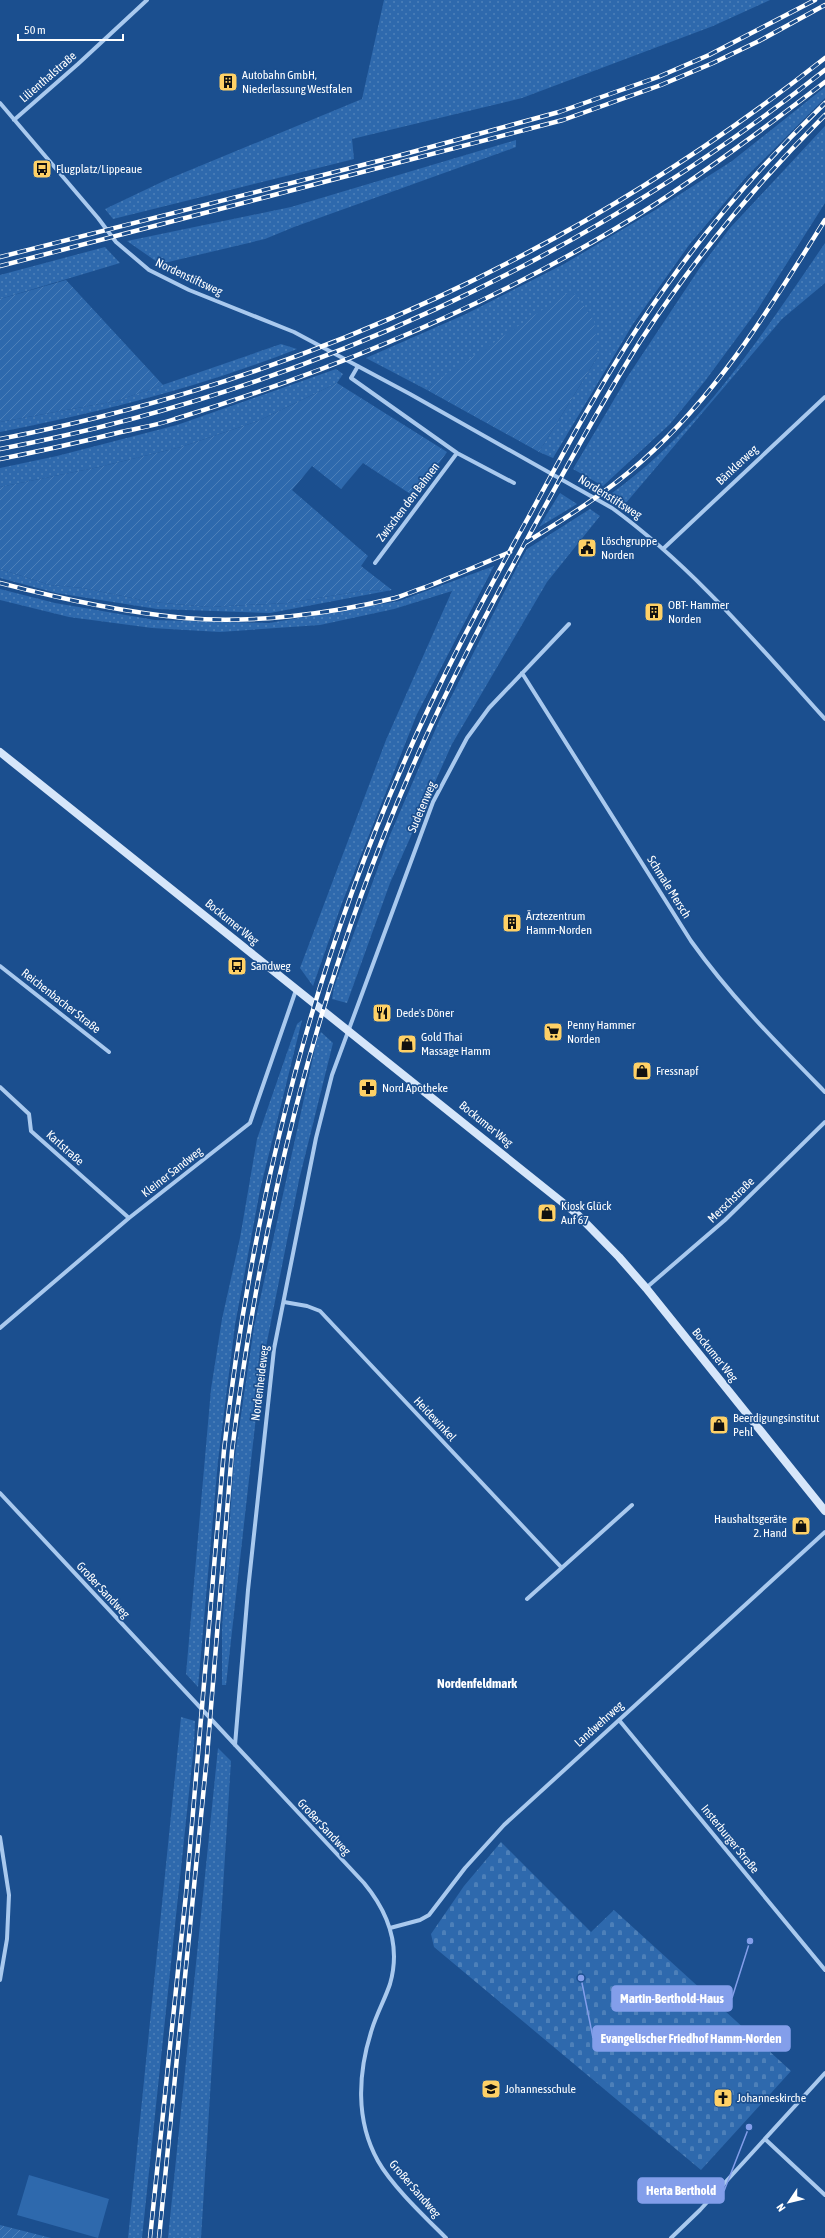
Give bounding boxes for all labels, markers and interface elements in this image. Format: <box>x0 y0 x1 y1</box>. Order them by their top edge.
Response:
scale bar <box>18 16 123 42</box>
text: 50 m <box>24 23 46 37</box>
street label: Lilienthalstraße <box>17 49 79 105</box>
place label: Autobahn GmbH, Niederlassung Westfalen <box>242 68 352 96</box>
building icon: Autobahn GmbH, Niederlassung Westfalen <box>217 71 239 93</box>
bus stop icon: Flugplatz/Lippeaue <box>31 158 53 180</box>
place label: Flugplatz/Lippeaue <box>56 162 142 176</box>
street label: Nordenstiftsweg <box>153 255 225 299</box>
street label: Bänklerweg <box>713 442 761 488</box>
street label: Zwischen den Bahnen <box>374 460 442 544</box>
street label: Nordenstiftsweg <box>576 472 645 523</box>
place label: Löschgruppe Norden <box>601 534 657 562</box>
public building icon: Löschgruppe Norden <box>576 537 598 559</box>
place label: OBT- Hammer Norden <box>668 598 729 626</box>
building icon: OBT- Hammer Norden <box>643 601 665 623</box>
street label: Sudetenweg <box>405 779 439 835</box>
street label: Schmale Mersch <box>644 853 694 921</box>
street label: Bockumer Weg <box>202 896 262 948</box>
place label: Ärztezentrum Hamm-Norden <box>526 909 592 937</box>
building icon: Ärztezentrum Hamm-Norden <box>501 912 523 934</box>
bus stop icon: Sandweg <box>226 955 248 977</box>
place label: Sandweg <box>251 959 292 973</box>
street label: Reichenbacher Straße <box>19 966 103 1036</box>
restaurant icon: Dede's Döner <box>371 1002 393 1024</box>
place label: Dede's Döner <box>396 1006 454 1020</box>
place label: Penny Hammer Norden <box>567 1018 636 1046</box>
supermarket icon: Penny Hammer Norden <box>542 1021 564 1043</box>
place label: Gold Thai Massage Hamm <box>421 1030 491 1058</box>
shop icon: Gold Thai Massage Hamm <box>396 1033 418 1055</box>
shop icon: Fressnapf <box>631 1060 653 1082</box>
place label: Fressnapf <box>656 1064 699 1078</box>
pharmacy icon: Nord Apotheke <box>357 1077 379 1099</box>
place label: Nord Apotheke <box>382 1081 448 1095</box>
street label: Bockumer Weg <box>456 1098 516 1150</box>
street label: Karlstraße <box>43 1128 87 1168</box>
street label: Kleiner Sandweg <box>139 1143 206 1200</box>
street label: Merschstraße <box>705 1174 757 1226</box>
place label: Kiosk Glück Auf 67 <box>561 1199 612 1227</box>
shop icon: Kiosk Glück Auf 67 <box>536 1202 558 1224</box>
street label: Bockumer Weg <box>689 1325 741 1385</box>
street label: Nordenheideweg <box>248 1344 272 1422</box>
street label: Heidewinkel <box>411 1394 460 1445</box>
place label: Beerdigungsinstitut Pehl <box>733 1411 820 1439</box>
shop icon: Beerdigungsinstitut Pehl <box>708 1414 730 1436</box>
place label: Haushaltsgeräte 2. Hand <box>714 1512 787 1540</box>
shop icon: Haushaltsgeräte 2. Hand <box>790 1515 812 1537</box>
street label: Großer Sandweg <box>73 1559 133 1622</box>
district label: Nordenfeldmark <box>437 1676 517 1691</box>
street label: Landwehrweg <box>572 1698 627 1750</box>
street label: Großer Sandweg <box>294 1796 354 1859</box>
street label: Insterburger Straße <box>698 1802 762 1876</box>
callout: Martin-Berthold-Haus <box>612 1986 732 2011</box>
text: Martin-Berthold-Haus <box>620 1991 724 2006</box>
callout: Evangelischer Friedhof Hamm-Norden <box>593 2026 790 2051</box>
text: Evangelischer Friedhof Hamm-Norden <box>600 2031 782 2046</box>
school or university icon: Johannesschule <box>480 2078 502 2100</box>
place label: Johannesschule <box>505 2082 576 2096</box>
church icon: Johanneskirche <box>712 2087 734 2109</box>
place label: Johanneskirche <box>737 2091 806 2105</box>
street label: Großer Sandweg <box>386 2157 444 2221</box>
callout: Herta Berthold <box>638 2178 724 2203</box>
north arrow <box>769 2182 809 2222</box>
text: Herta Berthold <box>646 2183 716 2198</box>
text: N <box>774 2202 788 2214</box>

